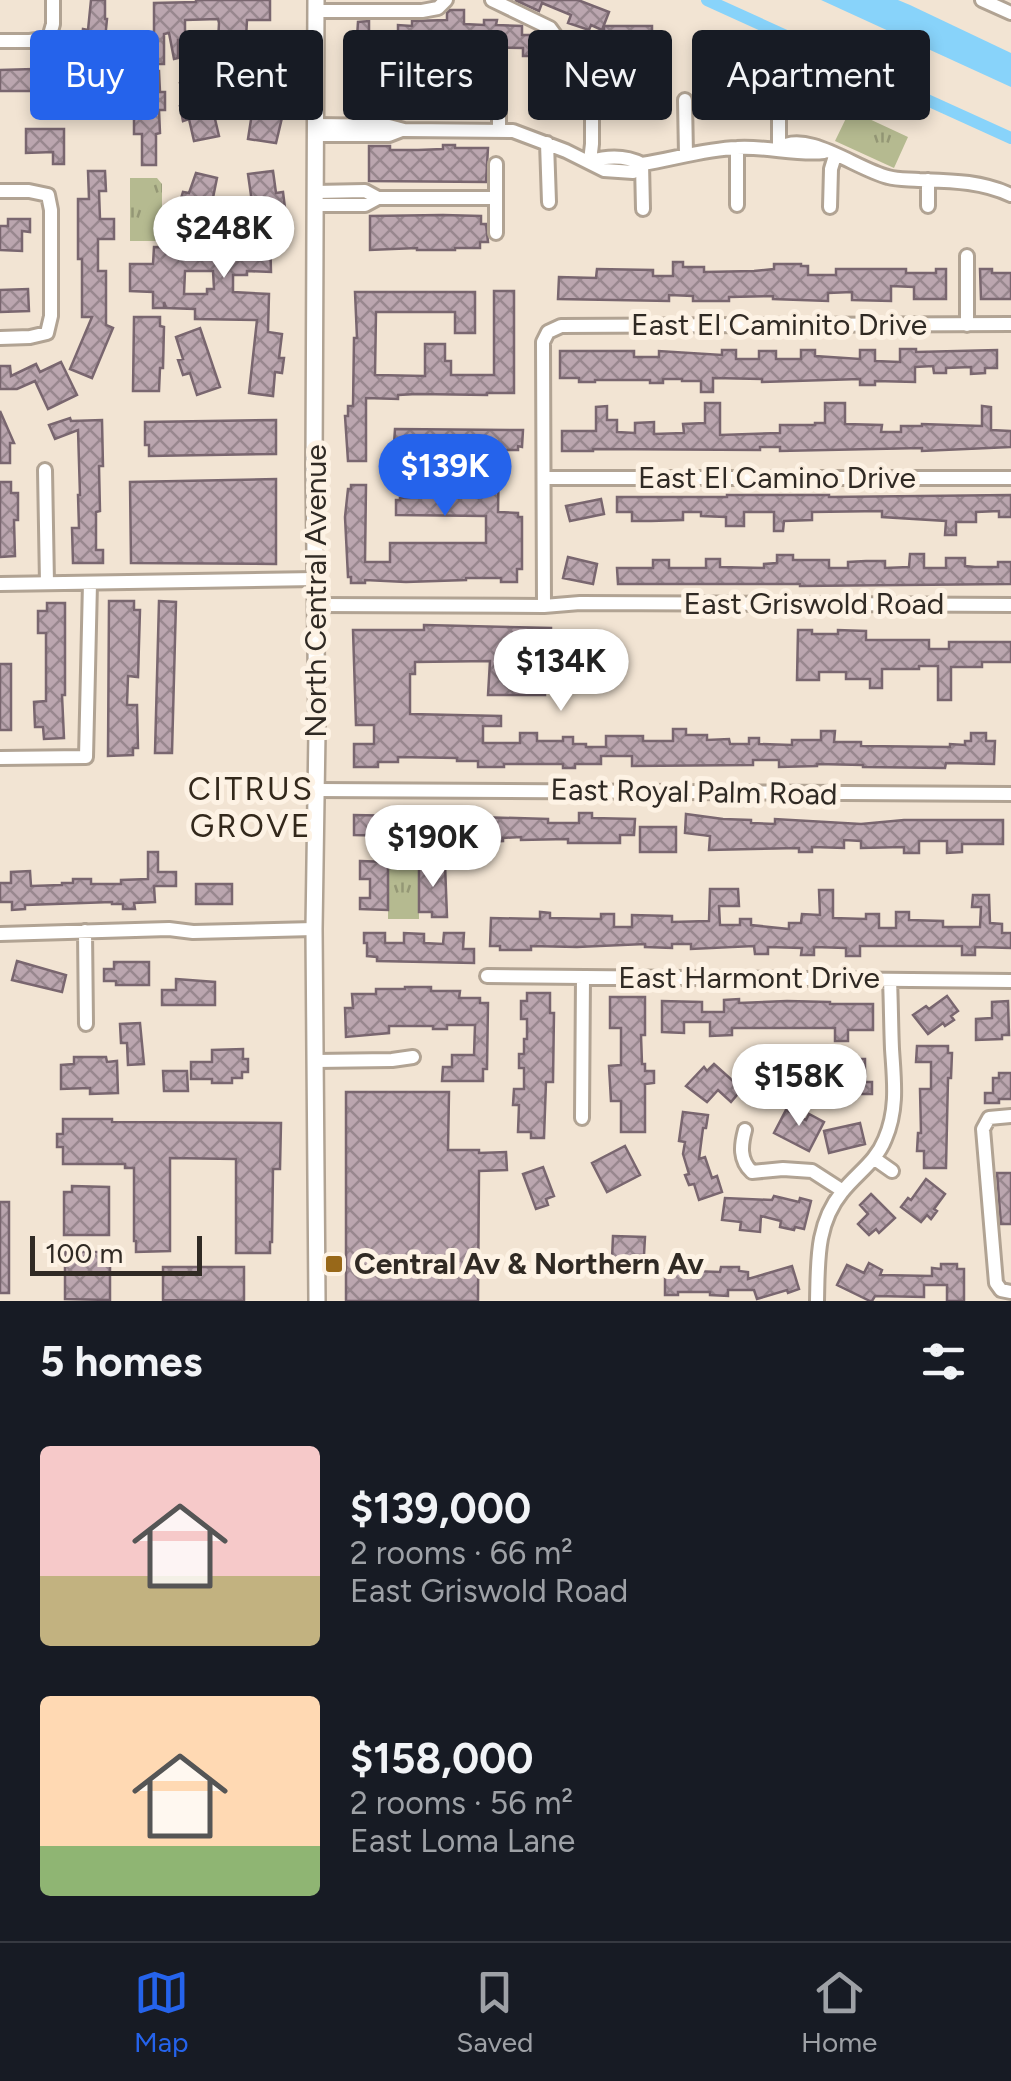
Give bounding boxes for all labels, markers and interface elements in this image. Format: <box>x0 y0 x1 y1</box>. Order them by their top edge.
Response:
chip: Buy <box>30 30 159 120</box>
chip: Rent <box>179 30 323 120</box>
chip: Filters <box>343 30 508 120</box>
chip: New <box>528 30 672 120</box>
chip: Apartment <box>692 30 930 120</box>
pin: $248K <box>154 196 294 281</box>
text: $248K <box>175 209 273 247</box>
street label: East El Caminito Drive <box>631 306 927 343</box>
pin: $139K <box>375 434 515 519</box>
street label: North Central Avenue <box>297 444 334 738</box>
text: $139K <box>401 447 489 485</box>
street label: East El Camino Drive <box>638 459 916 496</box>
street label: East Griswold Road <box>684 585 944 622</box>
pin: $134K <box>491 629 631 714</box>
text: $134K <box>516 642 606 680</box>
district label: CITRUS GROVE <box>188 770 314 845</box>
street label: East Royal Palm Road <box>550 770 838 813</box>
pin: $190K <box>363 805 503 890</box>
text: $190K <box>387 818 479 856</box>
street label: East Harmont Drive <box>618 959 880 996</box>
pin: $158K <box>729 1044 869 1129</box>
text: $158K <box>754 1057 844 1095</box>
scale bar <box>30 1231 202 1276</box>
text: 100 m <box>45 1236 123 1270</box>
place label: Central Av & Northern Av <box>354 1245 704 1282</box>
marker: Central Av & Northern Av <box>323 1253 345 1275</box>
icon: filters <box>916 1334 971 1389</box>
text: 5 homes <box>40 1336 202 1387</box>
text: $139,000 <box>350 1483 531 1534</box>
icon: home <box>120 1486 240 1606</box>
text: 2 rooms · 66 m² <box>350 1534 573 1572</box>
text: East Griswold Road <box>350 1572 628 1610</box>
text: $158,000 <box>350 1733 534 1784</box>
icon: home <box>120 1736 240 1856</box>
text: 2 rooms · 56 m² <box>350 1784 573 1822</box>
text: East Loma Lane <box>350 1822 575 1860</box>
tab: Map <box>134 1965 189 2059</box>
tab: Saved <box>456 1965 533 2059</box>
tab: Home <box>801 1965 877 2059</box>

